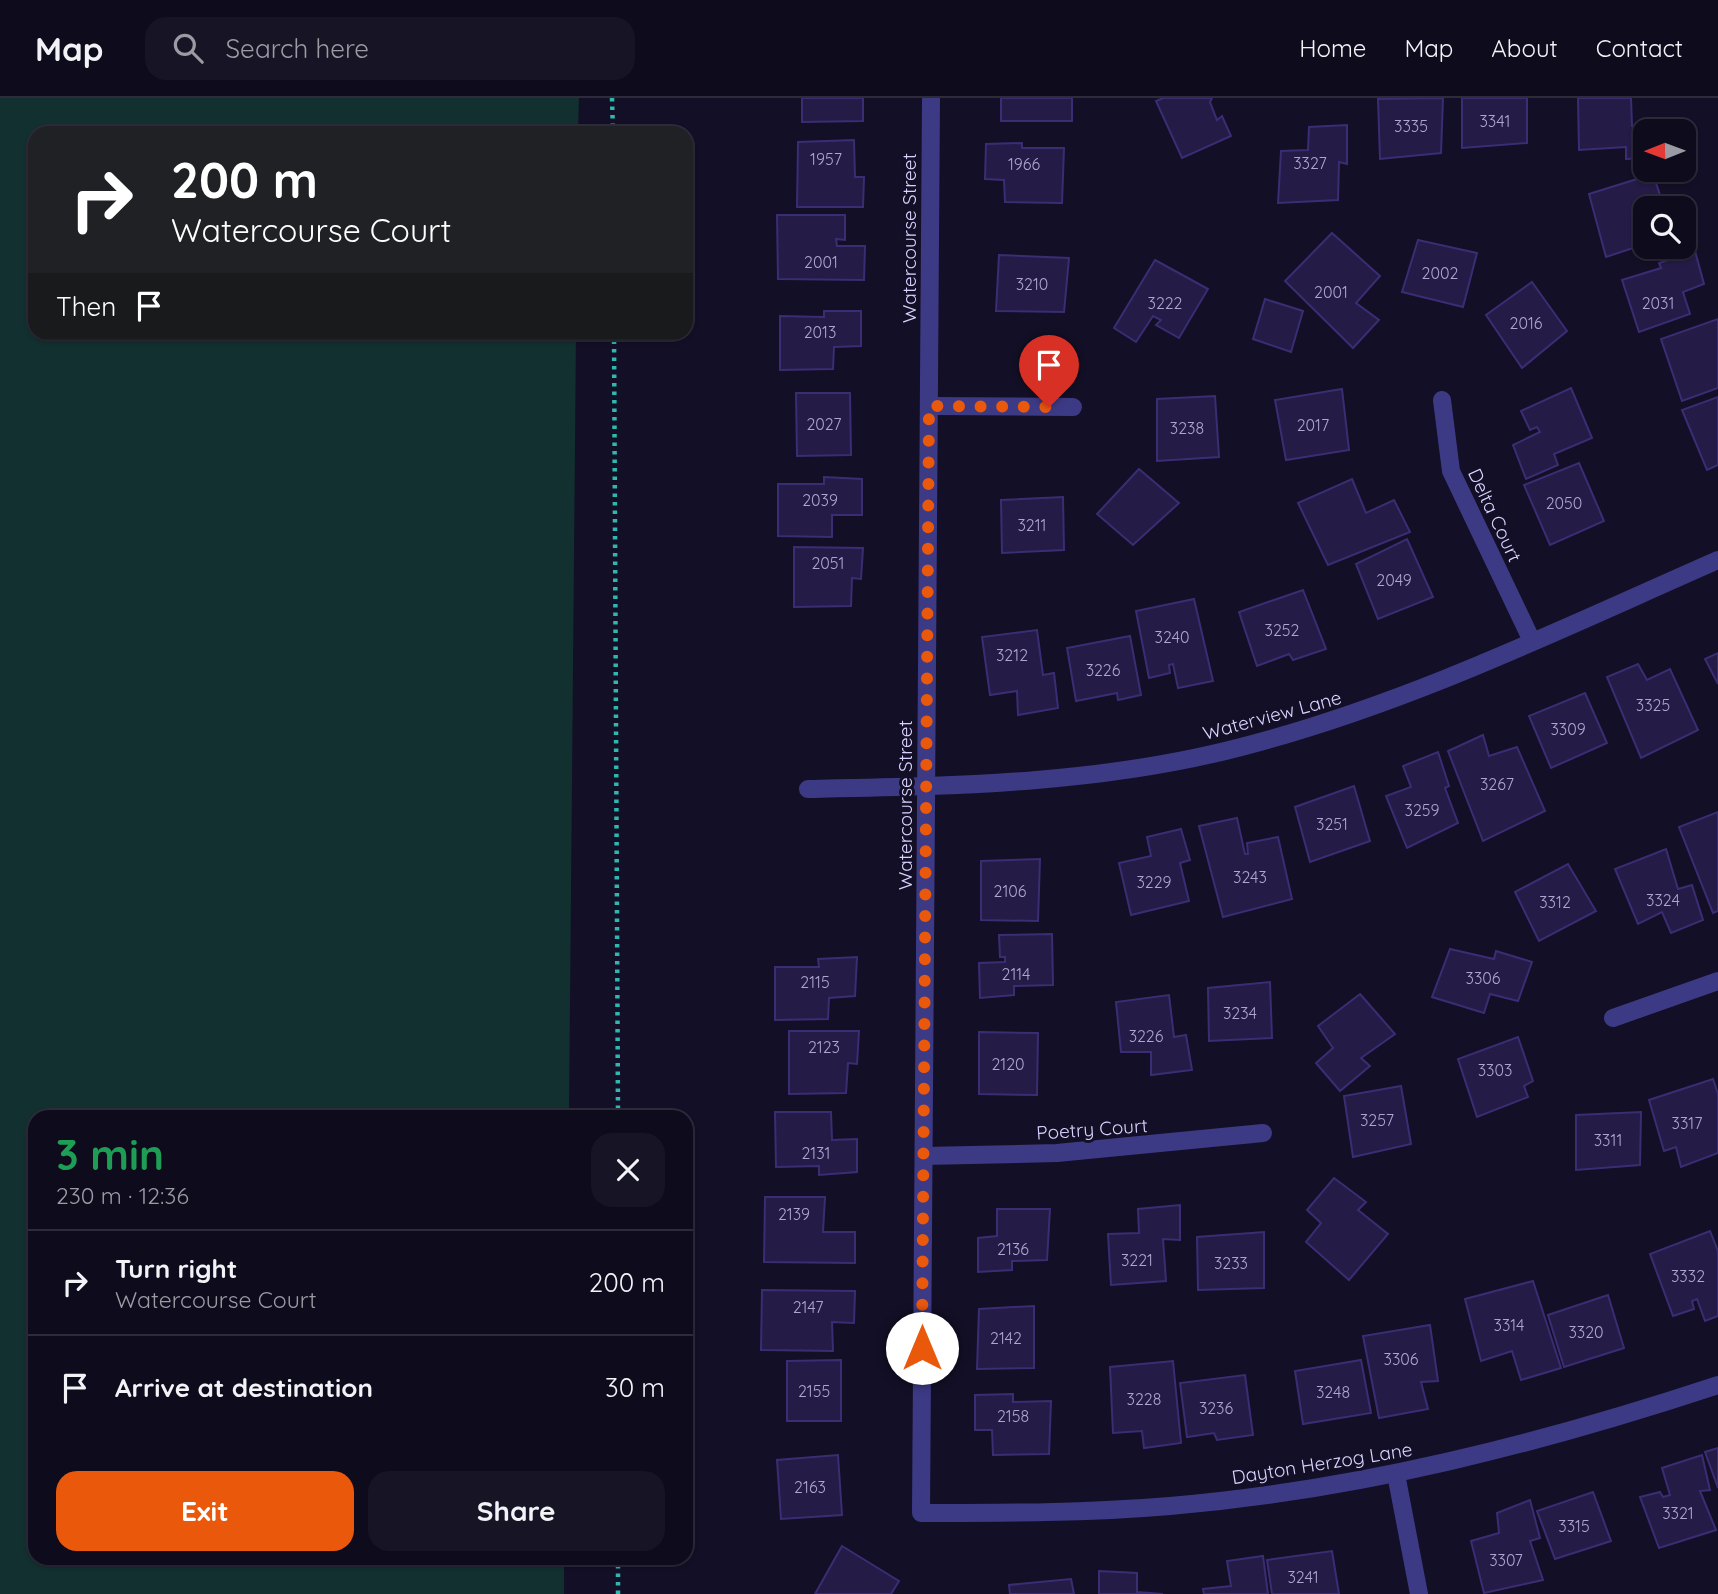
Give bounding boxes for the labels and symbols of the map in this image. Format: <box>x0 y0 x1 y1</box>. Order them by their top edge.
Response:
house number: 3341 <box>1479 111 1511 131</box>
house number: 3335 <box>1394 116 1428 136</box>
north arrow <box>1633 119 1696 182</box>
house number: 1957 <box>810 149 842 169</box>
street label: Watercourse Street <box>897 153 921 323</box>
house number: 3327 <box>1293 153 1327 173</box>
house number: 1966 <box>1008 154 1040 174</box>
house number: 2001 <box>804 252 838 272</box>
house number: 2002 <box>1422 263 1459 283</box>
house number: 3210 <box>1016 274 1048 294</box>
house number: 2001 <box>1314 282 1348 302</box>
house number: 3222 <box>1148 293 1183 313</box>
house number: 2031 <box>1642 293 1674 313</box>
house number: 2016 <box>1510 313 1543 333</box>
house number: 2013 <box>804 322 836 342</box>
pin <box>1019 335 1079 407</box>
house number: 2027 <box>806 414 842 434</box>
house number: 2017 <box>1297 415 1329 435</box>
house number: 3238 <box>1170 418 1204 438</box>
street label: Delta Court <box>1463 464 1527 566</box>
house number: 2039 <box>802 490 838 510</box>
house number: 2050 <box>1546 493 1582 513</box>
house number: 3211 <box>1017 515 1047 535</box>
house number: 2051 <box>811 553 845 573</box>
house number: 2049 <box>1376 570 1412 590</box>
house number: 3252 <box>1265 620 1300 640</box>
house number: 3240 <box>1155 627 1189 647</box>
house number: 3212 <box>996 645 1028 665</box>
house number: 3226 <box>1086 660 1121 680</box>
street label: Waterview Lane <box>1200 685 1344 745</box>
house number: 3325 <box>1636 695 1670 715</box>
house number: 3309 <box>1550 719 1586 739</box>
street label: Watercourse Street <box>893 720 917 890</box>
house number: 3267 <box>1480 774 1514 794</box>
house number: 3259 <box>1405 800 1440 820</box>
house number: 3251 <box>1316 814 1348 834</box>
house number: 3243 <box>1233 867 1267 887</box>
house number: 3229 <box>1136 872 1172 892</box>
house number: 2106 <box>994 881 1027 901</box>
house number: 3324 <box>1646 890 1680 910</box>
house number: 3312 <box>1539 892 1571 912</box>
house number: 2114 <box>1002 964 1030 984</box>
house number: 3306 <box>1466 968 1501 988</box>
house number: 2115 <box>800 972 830 992</box>
house number: 3234 <box>1223 1003 1257 1023</box>
house number: 3226 <box>1129 1026 1164 1046</box>
house number: 2123 <box>808 1037 840 1057</box>
house number: 2120 <box>991 1054 1025 1074</box>
house number: 3303 <box>1478 1060 1512 1080</box>
house number: 3257 <box>1360 1110 1394 1130</box>
street label: Poetry Court <box>1036 1113 1148 1145</box>
house number: 3317 <box>1672 1113 1702 1133</box>
house number: 3311 <box>1594 1130 1622 1150</box>
house number: 2131 <box>801 1143 831 1163</box>
house number: 2139 <box>778 1204 810 1224</box>
house number: 2136 <box>997 1239 1029 1259</box>
house number: 3221 <box>1121 1250 1153 1270</box>
house number: 3233 <box>1214 1253 1248 1273</box>
house number: 3332 <box>1671 1266 1705 1286</box>
house number: 2147 <box>793 1297 823 1317</box>
position arrow <box>885 1311 959 1385</box>
house number: 3314 <box>1494 1315 1524 1335</box>
house number: 3320 <box>1568 1322 1604 1342</box>
house number: 2142 <box>990 1328 1022 1348</box>
house number: 3306 <box>1384 1349 1419 1369</box>
house number: 2155 <box>798 1381 830 1401</box>
house number: 3248 <box>1316 1382 1350 1402</box>
house number: 3228 <box>1127 1389 1161 1409</box>
house number: 3236 <box>1199 1398 1234 1418</box>
house number: 2158 <box>997 1406 1029 1426</box>
street label: Dayton Herzog Lane <box>1230 1437 1414 1489</box>
house number: 2163 <box>794 1477 826 1497</box>
house number: 3321 <box>1662 1503 1694 1523</box>
house number: 3315 <box>1558 1516 1590 1536</box>
house number: 3307 <box>1489 1550 1523 1570</box>
house number: 3241 <box>1287 1567 1319 1587</box>

